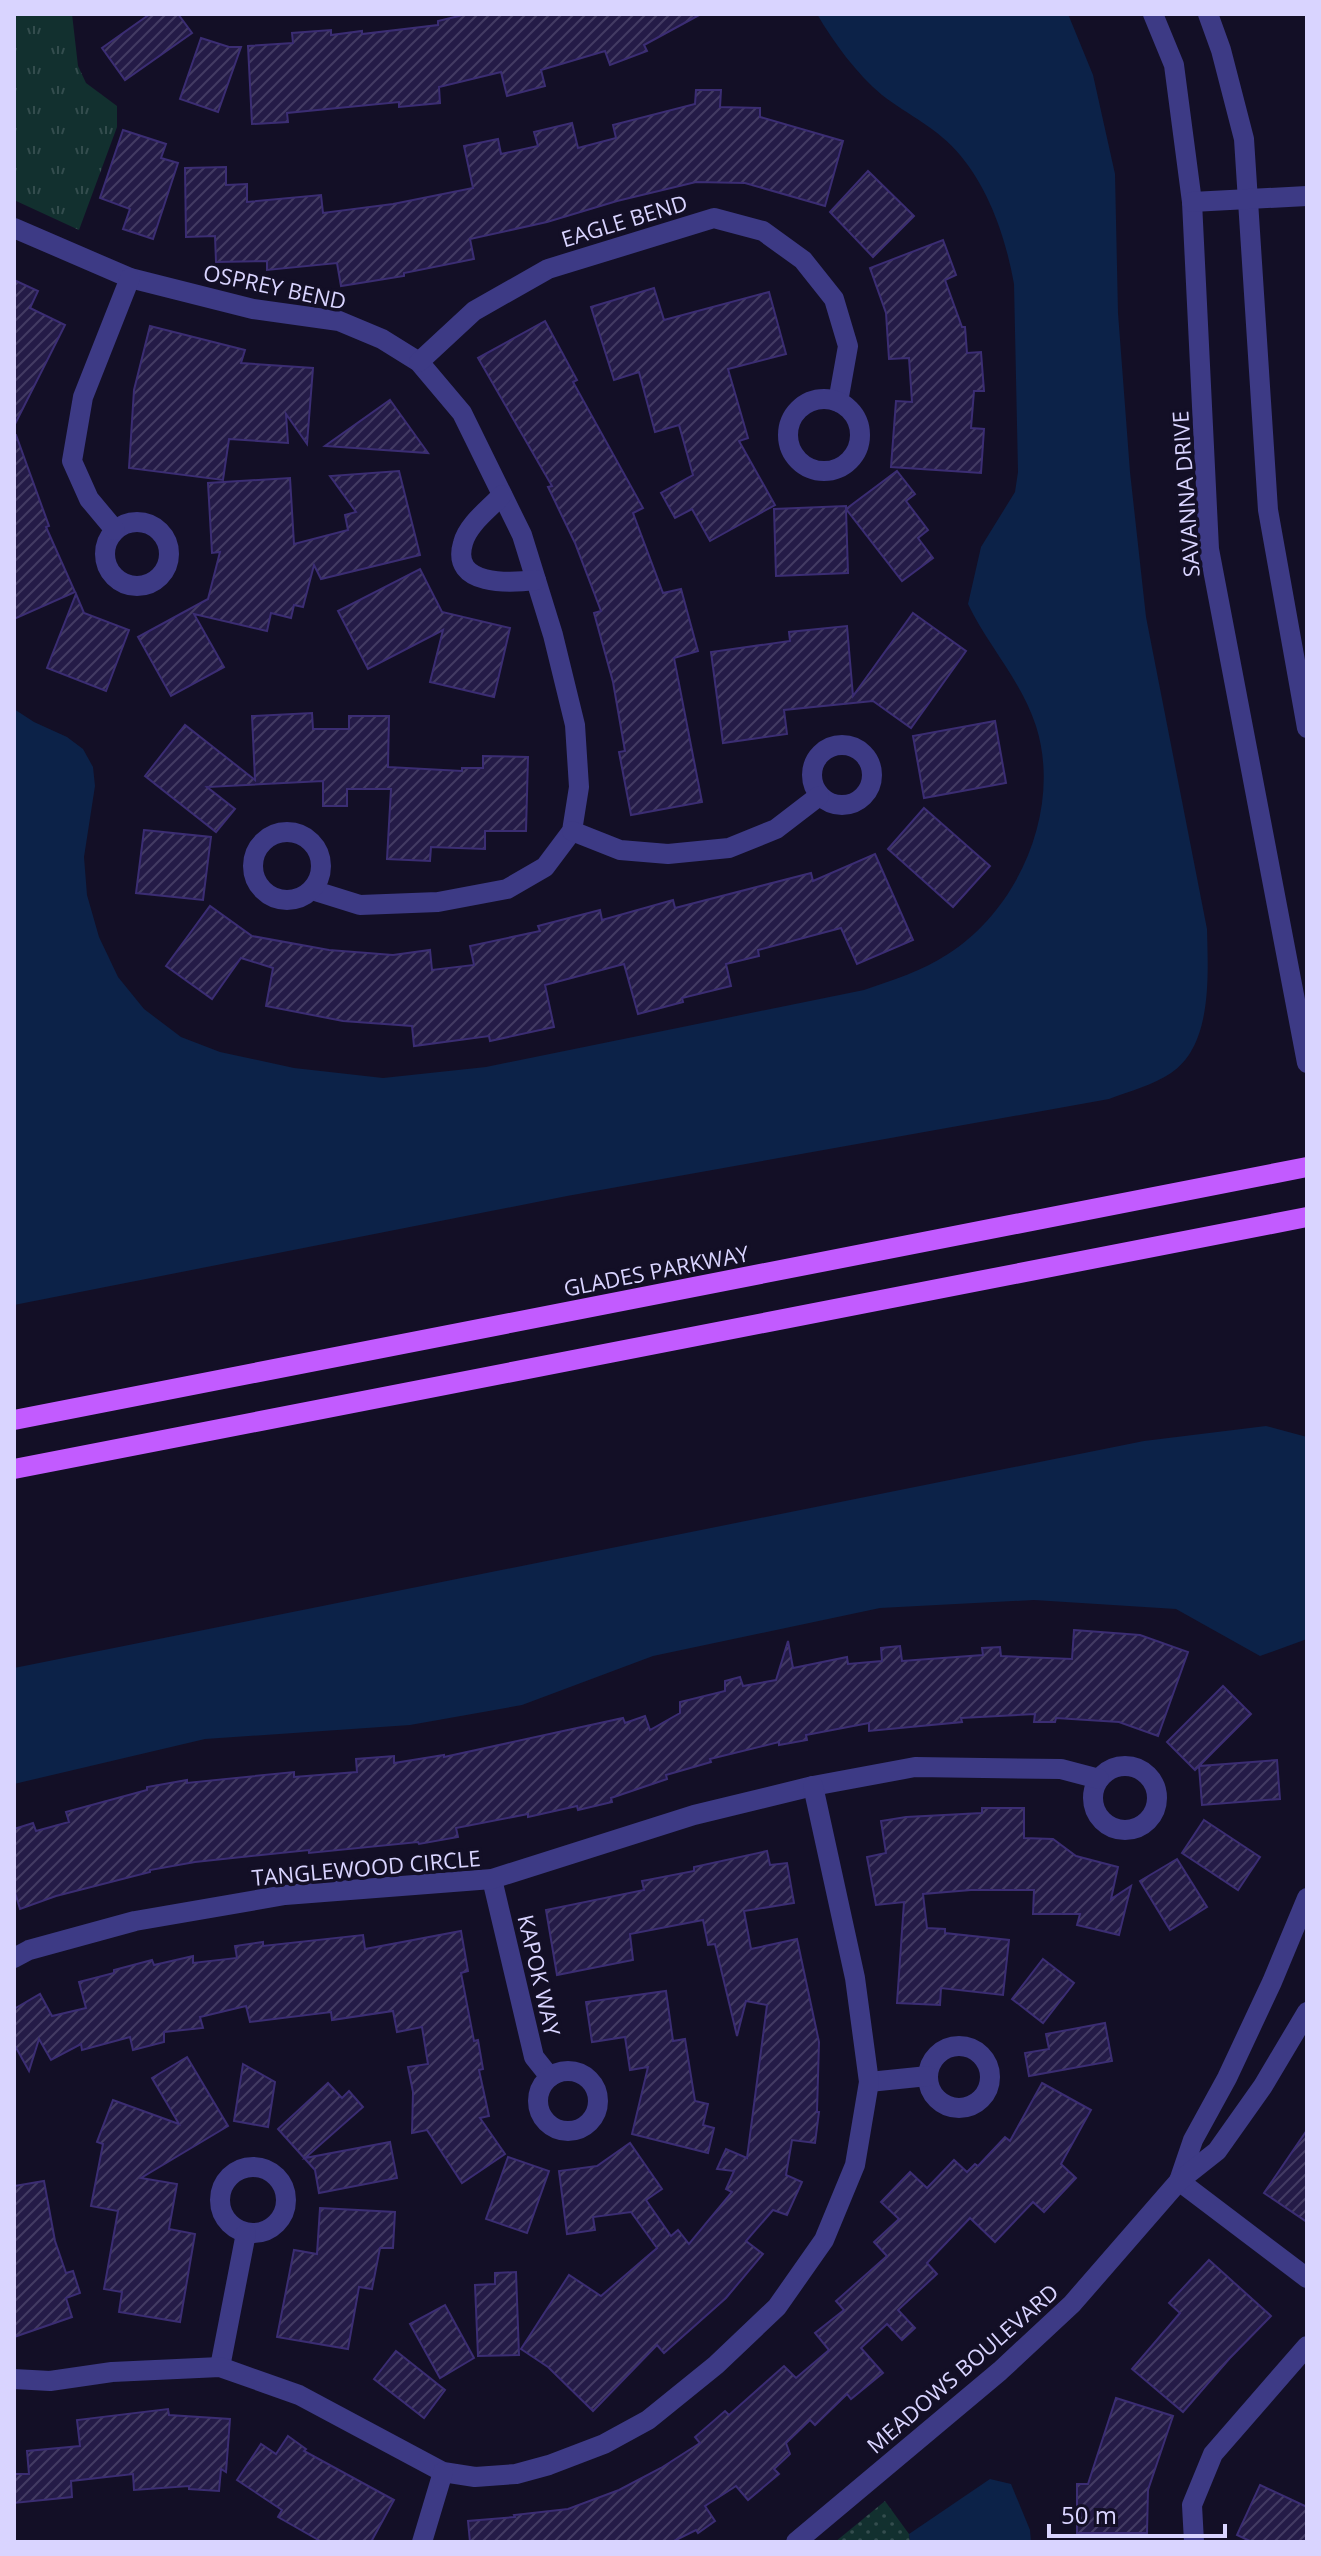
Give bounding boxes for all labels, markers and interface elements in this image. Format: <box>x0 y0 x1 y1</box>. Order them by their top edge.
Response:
street label: EAGLE BEND <box>557 187 691 253</box>
street label: OSPREY BEND <box>201 256 349 316</box>
street label: SAVANNA DRIVE <box>1164 410 1206 578</box>
street label: GLADES PARKWAY <box>561 1237 752 1303</box>
street label: TANGLEWOOD CIRCLE <box>250 1842 482 1892</box>
street label: KAPOK WAY <box>511 1911 569 2039</box>
street label: MEADOWS BOULEVARD <box>860 2276 1064 2460</box>
scale bar <box>1049 2488 1225 2538</box>
text: 50 m <box>1061 2498 1117 2531</box>

